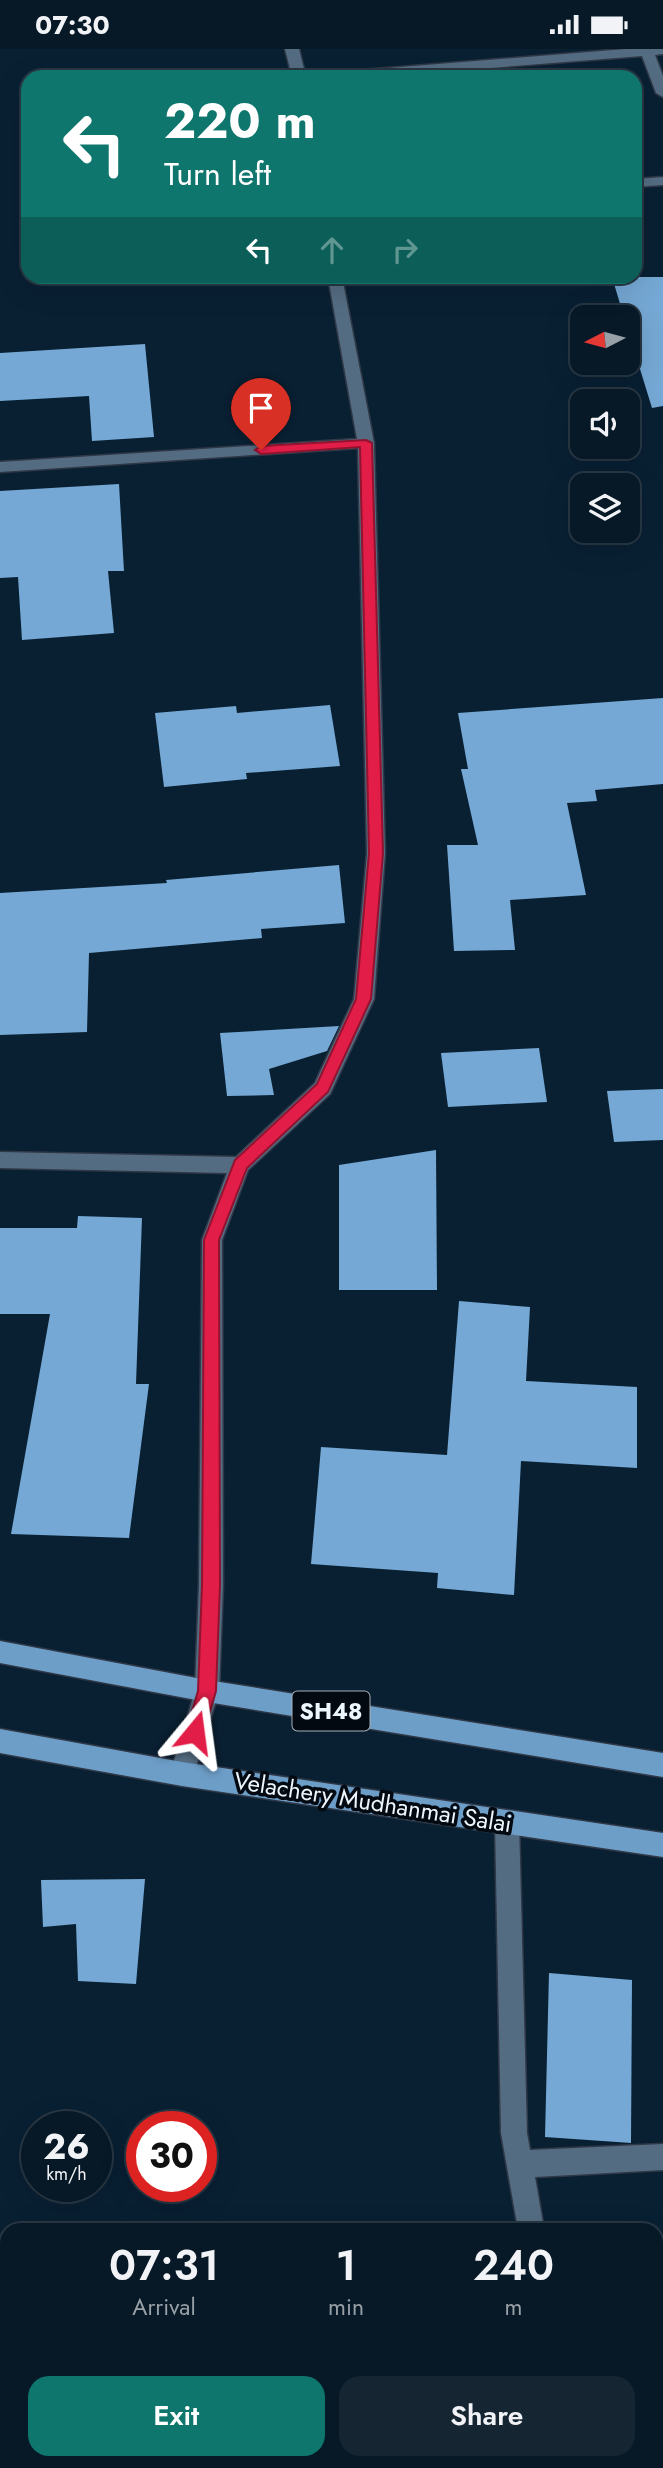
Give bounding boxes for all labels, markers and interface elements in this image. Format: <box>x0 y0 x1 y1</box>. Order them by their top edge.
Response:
text: 07:30 <box>35 6 110 44</box>
text: 220 m <box>164 86 316 156</box>
icon: left <box>49 98 140 189</box>
text: Turn left <box>164 151 271 197</box>
icon: left <box>240 231 278 269</box>
icon: ahead <box>313 231 351 269</box>
icon: right <box>386 231 424 269</box>
north arrow <box>570 305 640 375</box>
map controls <box>570 305 640 543</box>
pin <box>231 378 291 450</box>
icon: arrive <box>242 389 280 427</box>
button: sound <box>570 389 640 459</box>
button: layers <box>570 473 640 543</box>
road number: SH48 <box>292 1691 370 1730</box>
position arrow <box>158 1695 232 1769</box>
street label: Velachery Mudhanmai Salai <box>232 1763 514 1841</box>
speed limit sign: 30 <box>126 2111 217 2202</box>
text: 26 <box>43 2122 90 2172</box>
text: km/h <box>46 2161 87 2187</box>
text: 07:31 <box>109 2235 219 2296</box>
text: 1 <box>336 2235 356 2296</box>
text: 240 <box>473 2235 554 2296</box>
text: Arrival <box>132 2290 196 2324</box>
text: min <box>328 2290 364 2324</box>
text: m <box>505 2290 522 2324</box>
button: Exit <box>28 2376 325 2456</box>
button: Share <box>339 2376 635 2456</box>

